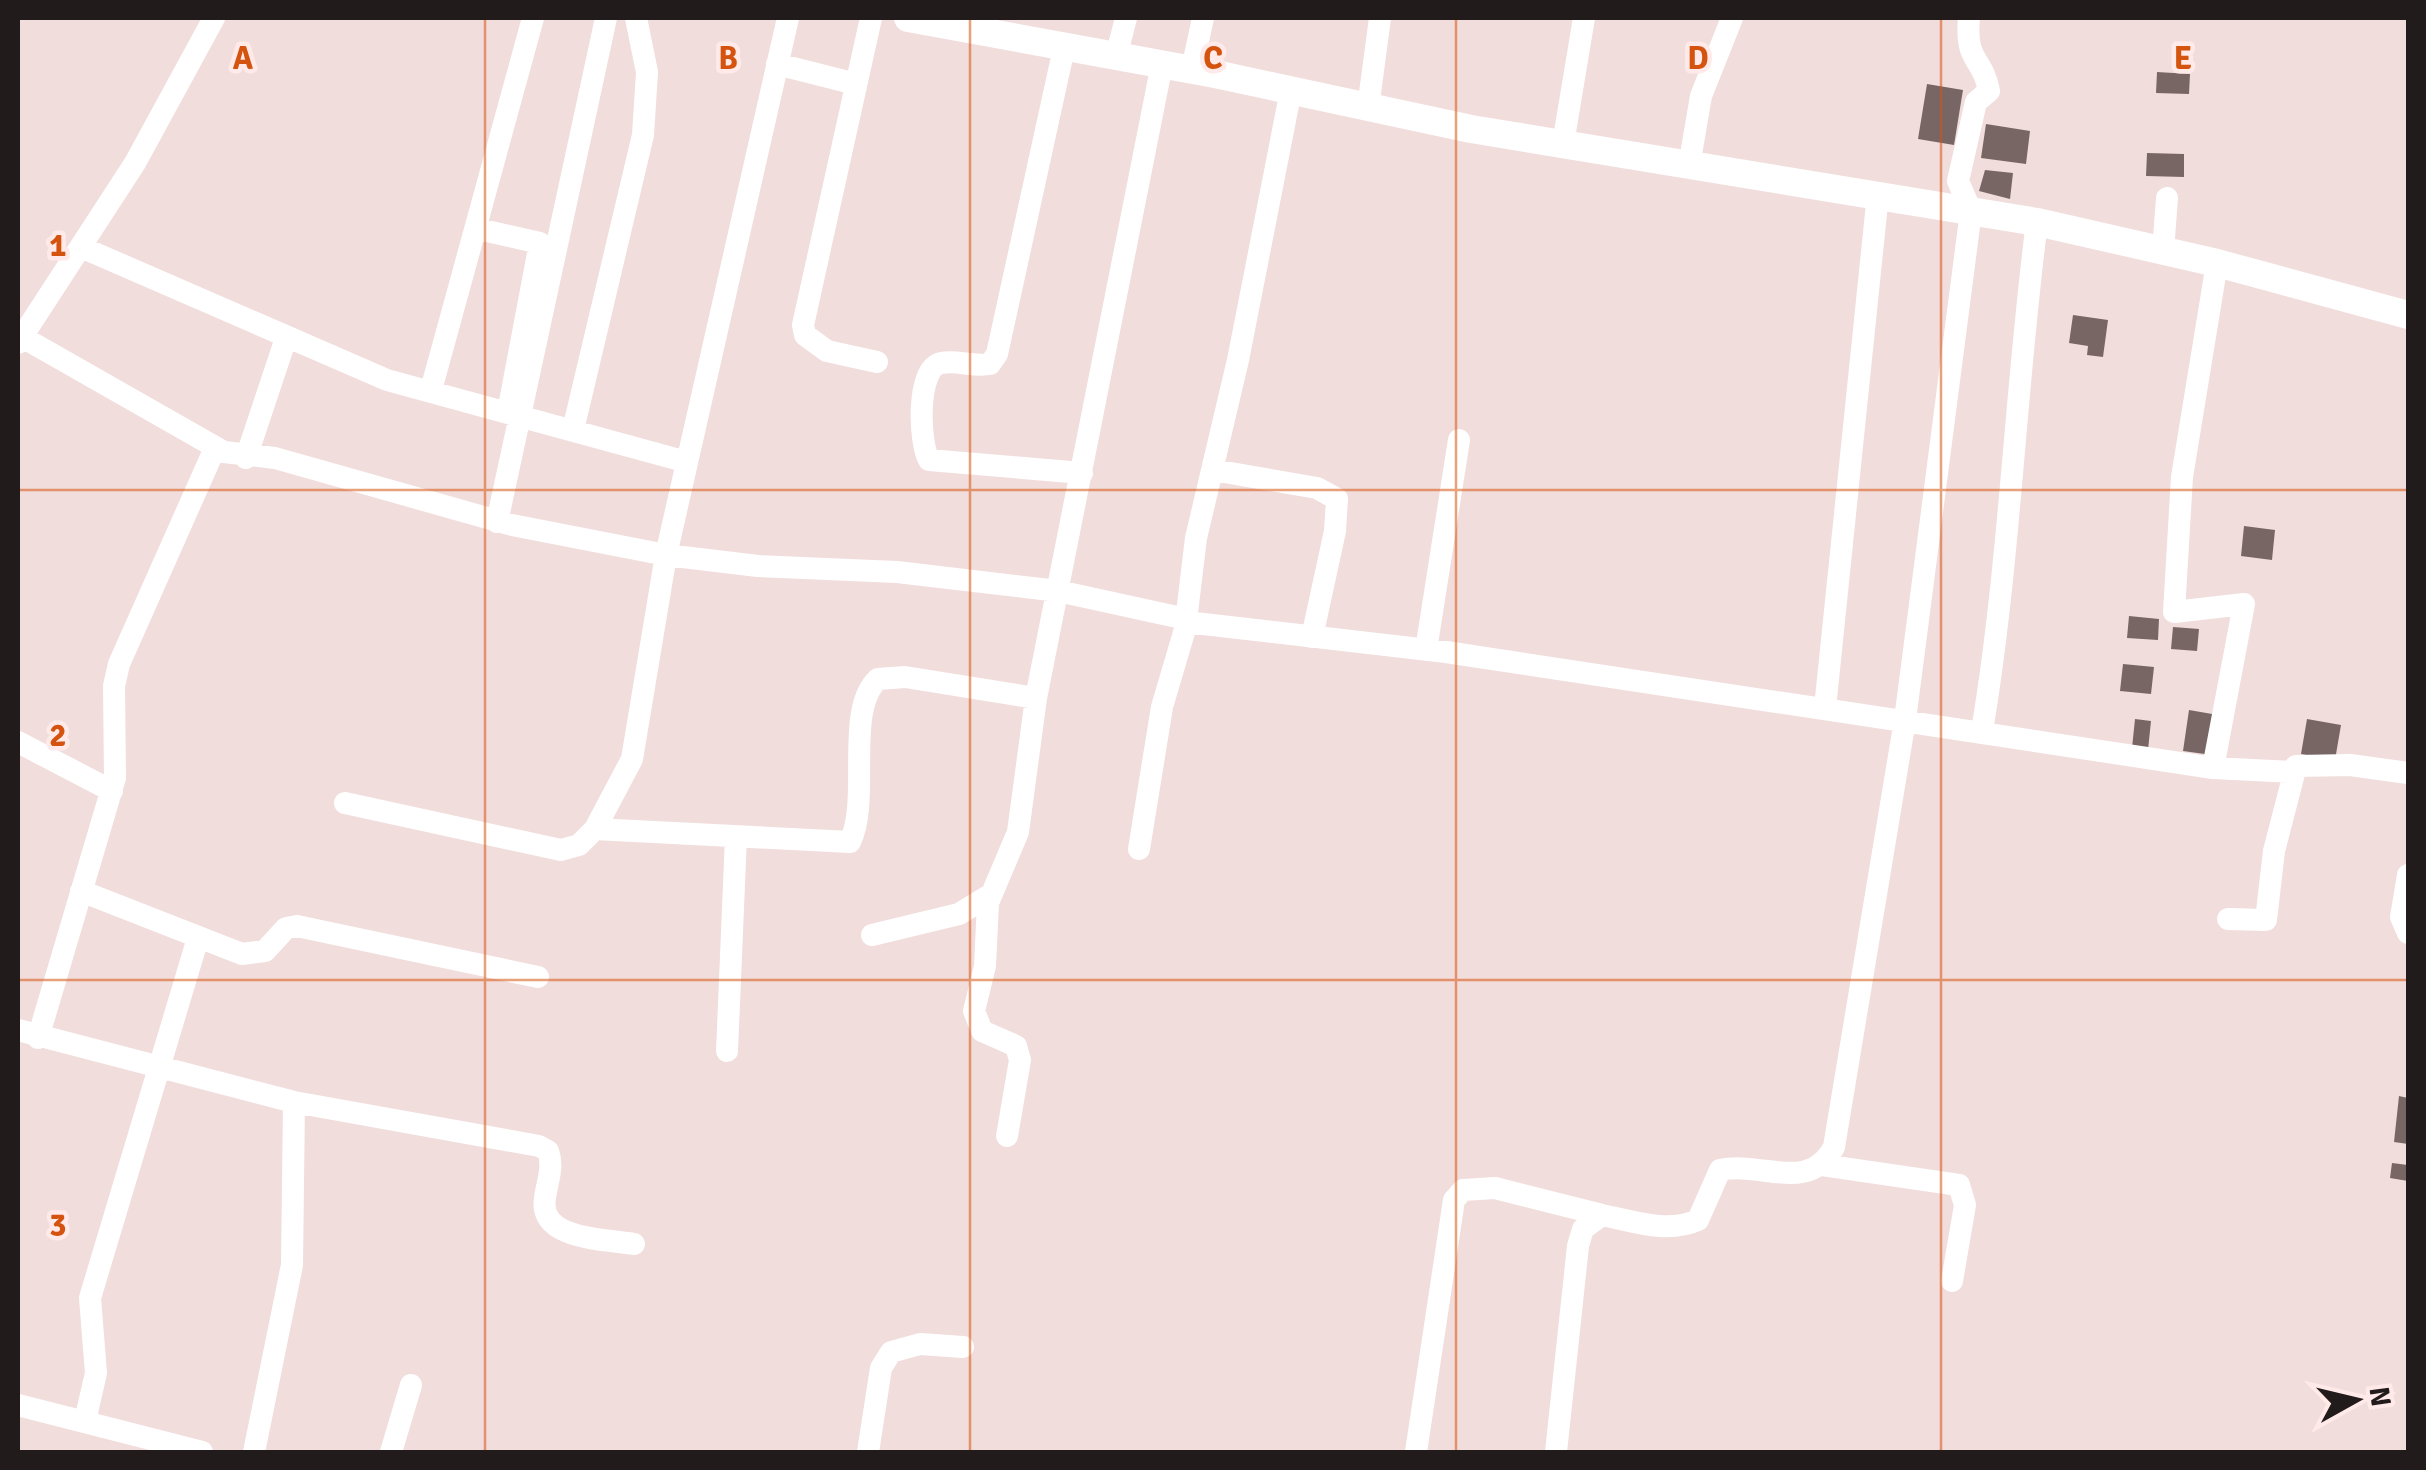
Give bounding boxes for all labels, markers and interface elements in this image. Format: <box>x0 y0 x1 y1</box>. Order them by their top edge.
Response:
text: A <box>233 39 254 78</box>
text: B <box>718 39 738 78</box>
text: C <box>1203 39 1223 78</box>
text: D <box>1687 39 1709 78</box>
text: E <box>2174 39 2192 78</box>
text: 1 <box>49 226 67 265</box>
text: 2 <box>49 716 67 755</box>
text: 3 <box>49 1206 67 1245</box>
north arrow <box>2306 1350 2406 1450</box>
text: N <box>2362 1385 2398 1409</box>

